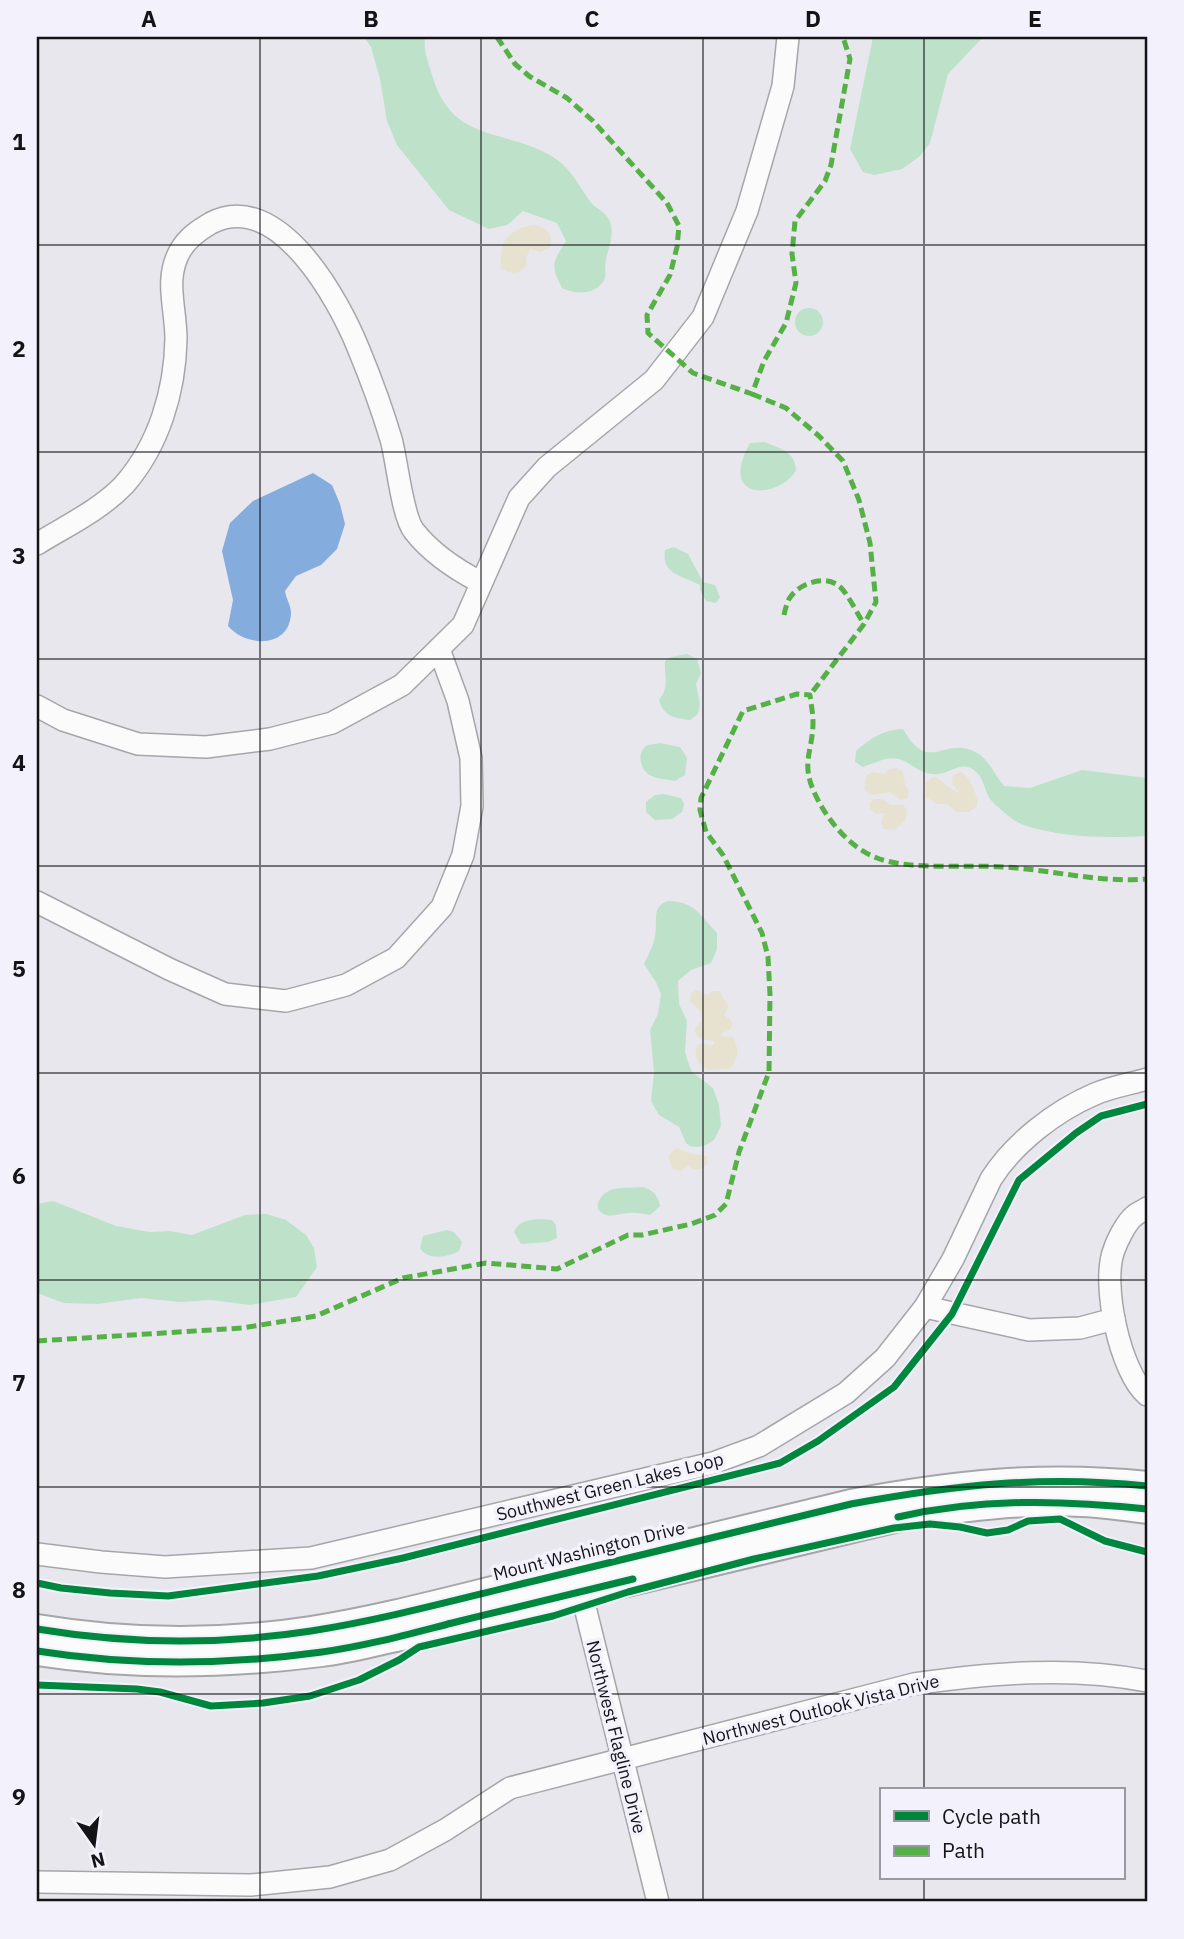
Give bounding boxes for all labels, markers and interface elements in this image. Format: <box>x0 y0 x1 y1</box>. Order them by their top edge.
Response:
text: A <box>141 3 157 33</box>
text: B <box>363 3 379 33</box>
text: C <box>585 3 600 33</box>
text: D <box>805 3 821 33</box>
text: E <box>1028 3 1042 33</box>
text: 1 <box>12 126 26 156</box>
text: 2 <box>12 333 26 363</box>
text: 3 <box>12 540 26 570</box>
text: 4 <box>12 747 26 777</box>
text: 5 <box>12 953 26 983</box>
text: 6 <box>12 1160 26 1190</box>
text: 7 <box>12 1367 26 1397</box>
street label: Southwest Green Lakes Loop <box>494 1447 726 1526</box>
street label: Mount Washington Drive <box>491 1516 687 1586</box>
text: 8 <box>12 1574 26 1604</box>
street label: Northwest Flagline Drive <box>581 1638 652 1836</box>
street label: Northwest Outlook Vista Drive <box>700 1669 942 1750</box>
text: 9 <box>12 1781 26 1811</box>
legend <box>880 1788 1124 1880</box>
text: Cycle path <box>942 1802 1041 1830</box>
north arrow <box>60 1810 130 1880</box>
text: Path <box>942 1836 985 1864</box>
text: N <box>89 1847 108 1874</box>

